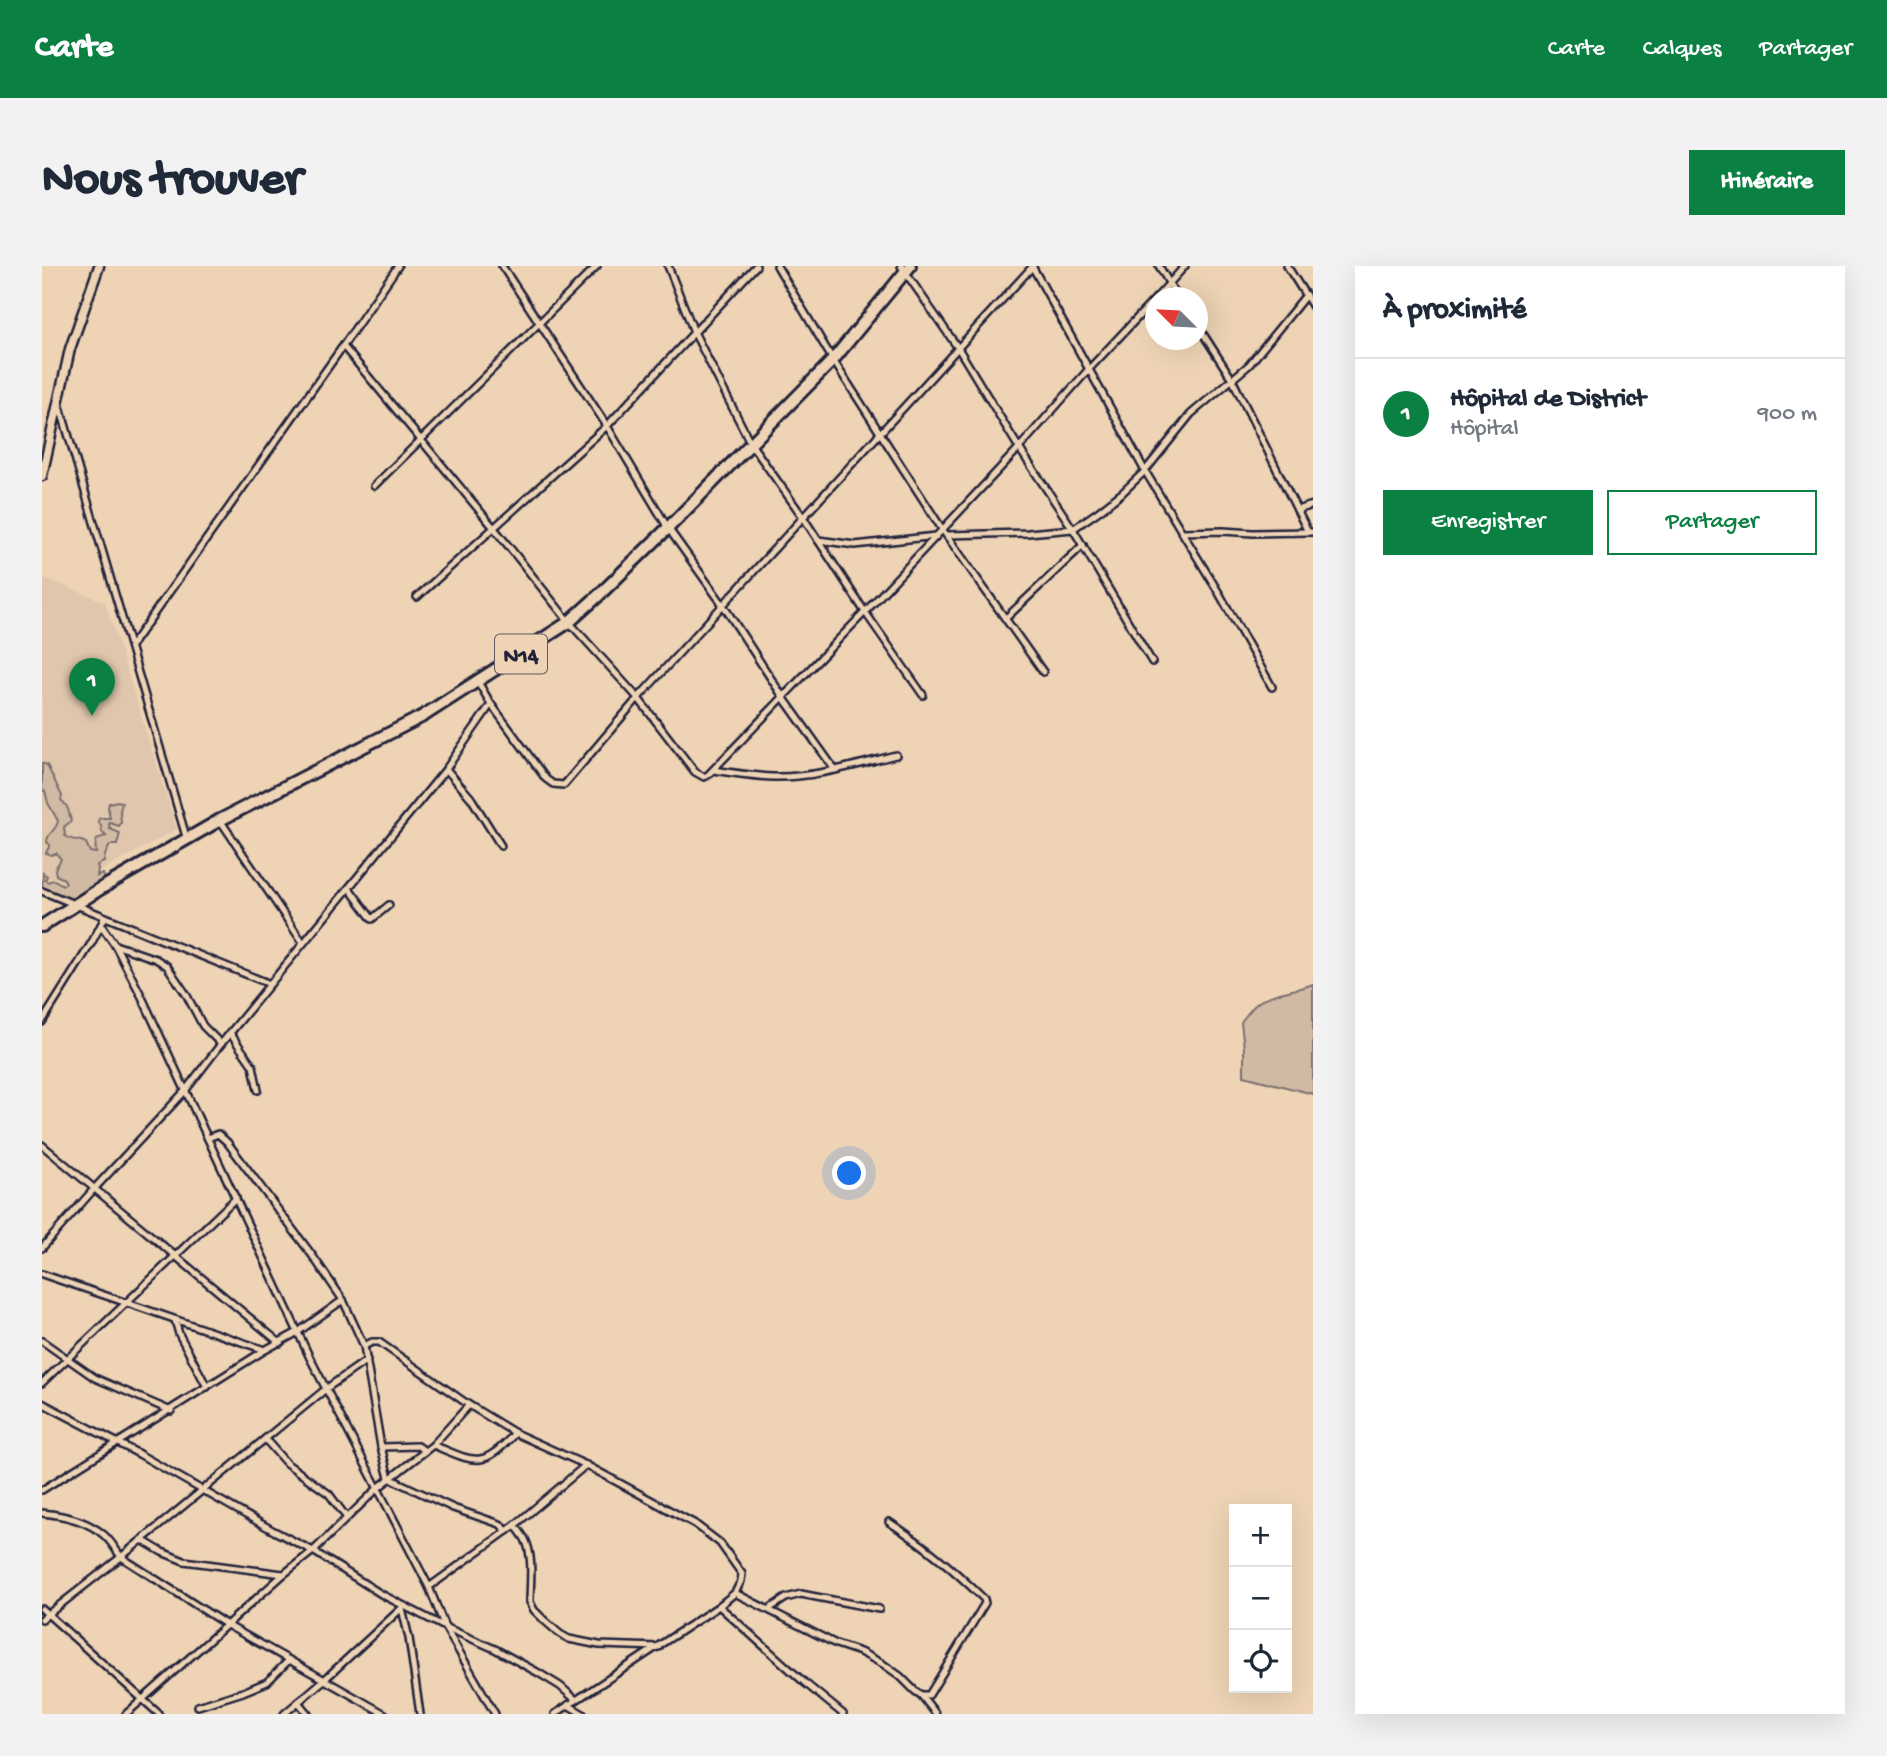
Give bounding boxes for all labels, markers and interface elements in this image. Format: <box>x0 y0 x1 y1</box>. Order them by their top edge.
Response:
text: Carte <box>35 30 113 68</box>
text: Carte <box>1548 35 1605 64</box>
text: Calques <box>1643 35 1721 64</box>
text: Partager <box>1759 35 1852 64</box>
button: Itinéraire <box>1689 150 1845 215</box>
text: Nous trouver <box>42 153 302 211</box>
north arrow <box>1145 287 1208 350</box>
text: À proximité <box>1383 294 1527 329</box>
text: Hôpital de District <box>1450 385 1646 416</box>
text: 1 <box>1401 401 1411 428</box>
text: 900 m <box>1758 401 1817 428</box>
text: Hôpital <box>1450 416 1519 443</box>
button: Enregistrer <box>1383 490 1593 555</box>
button: Partager <box>1607 490 1817 555</box>
road number: N14 <box>495 634 547 674</box>
pin: 1 <box>69 658 115 716</box>
your location <box>832 1156 866 1190</box>
map controls <box>1229 1504 1292 1693</box>
button: + <box>1229 1504 1292 1567</box>
button: − <box>1229 1567 1292 1630</box>
button: locate <box>1229 1630 1292 1693</box>

